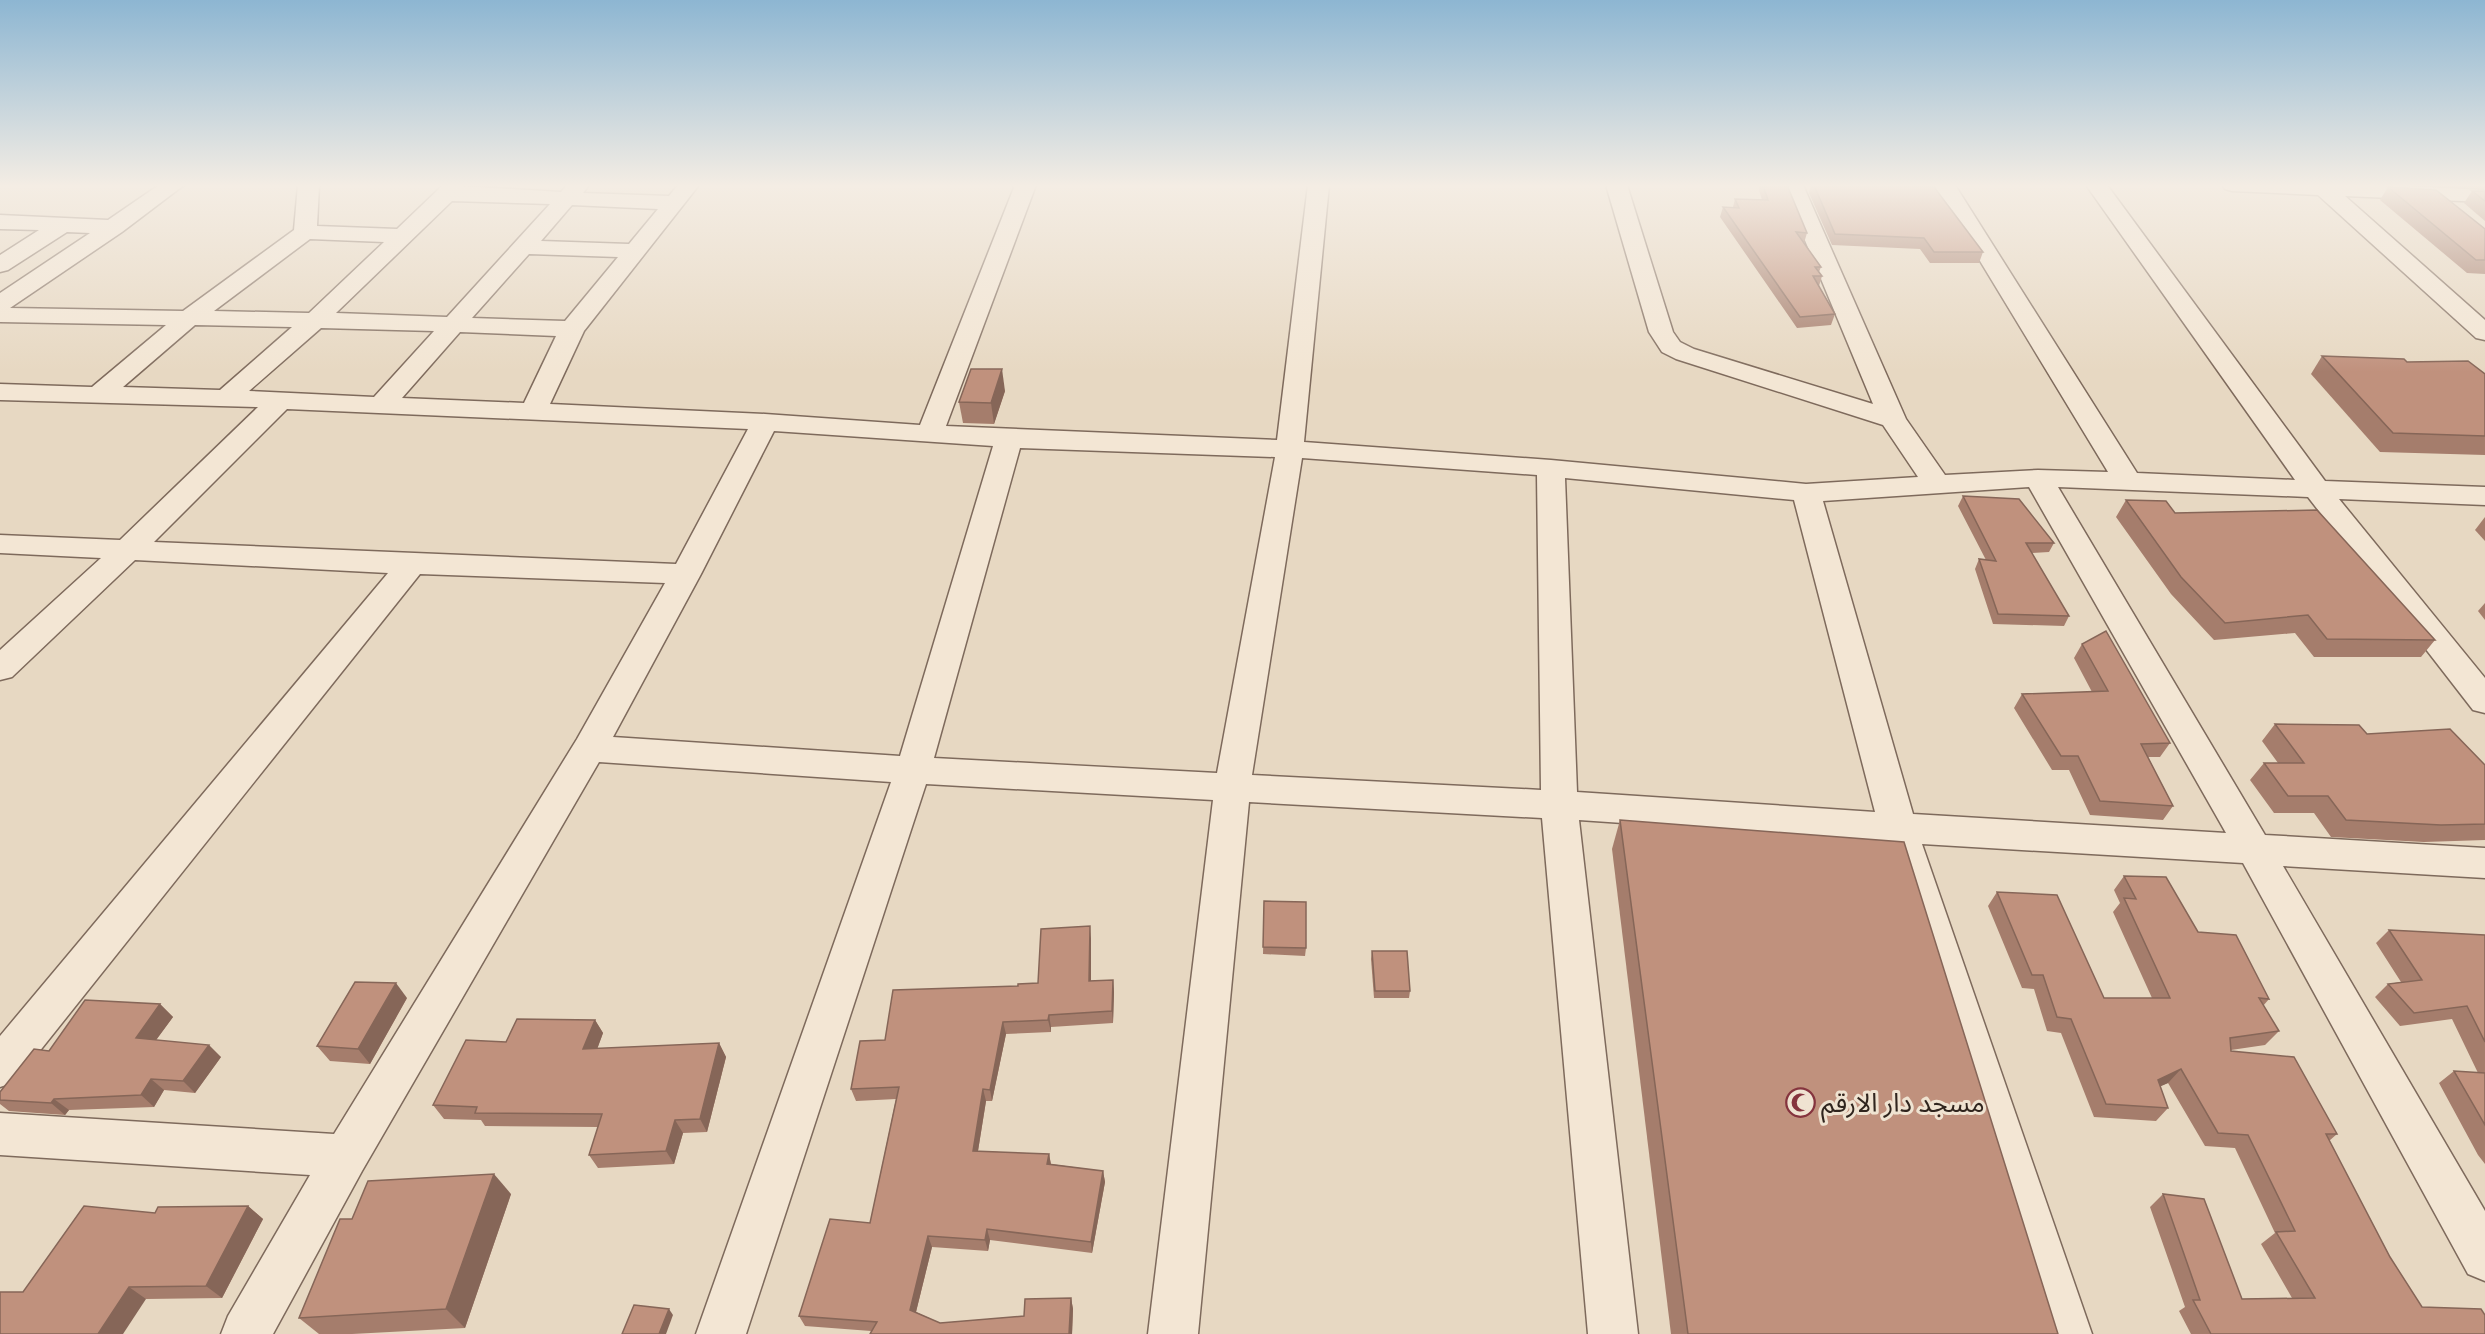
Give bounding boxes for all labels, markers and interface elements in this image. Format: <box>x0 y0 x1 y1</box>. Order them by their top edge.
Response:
place label: مسجد دار الارقم <box>1821 1084 1985 1123</box>
mosque icon: مسجد دار الارقم <box>1784 1087 1816 1119</box>

